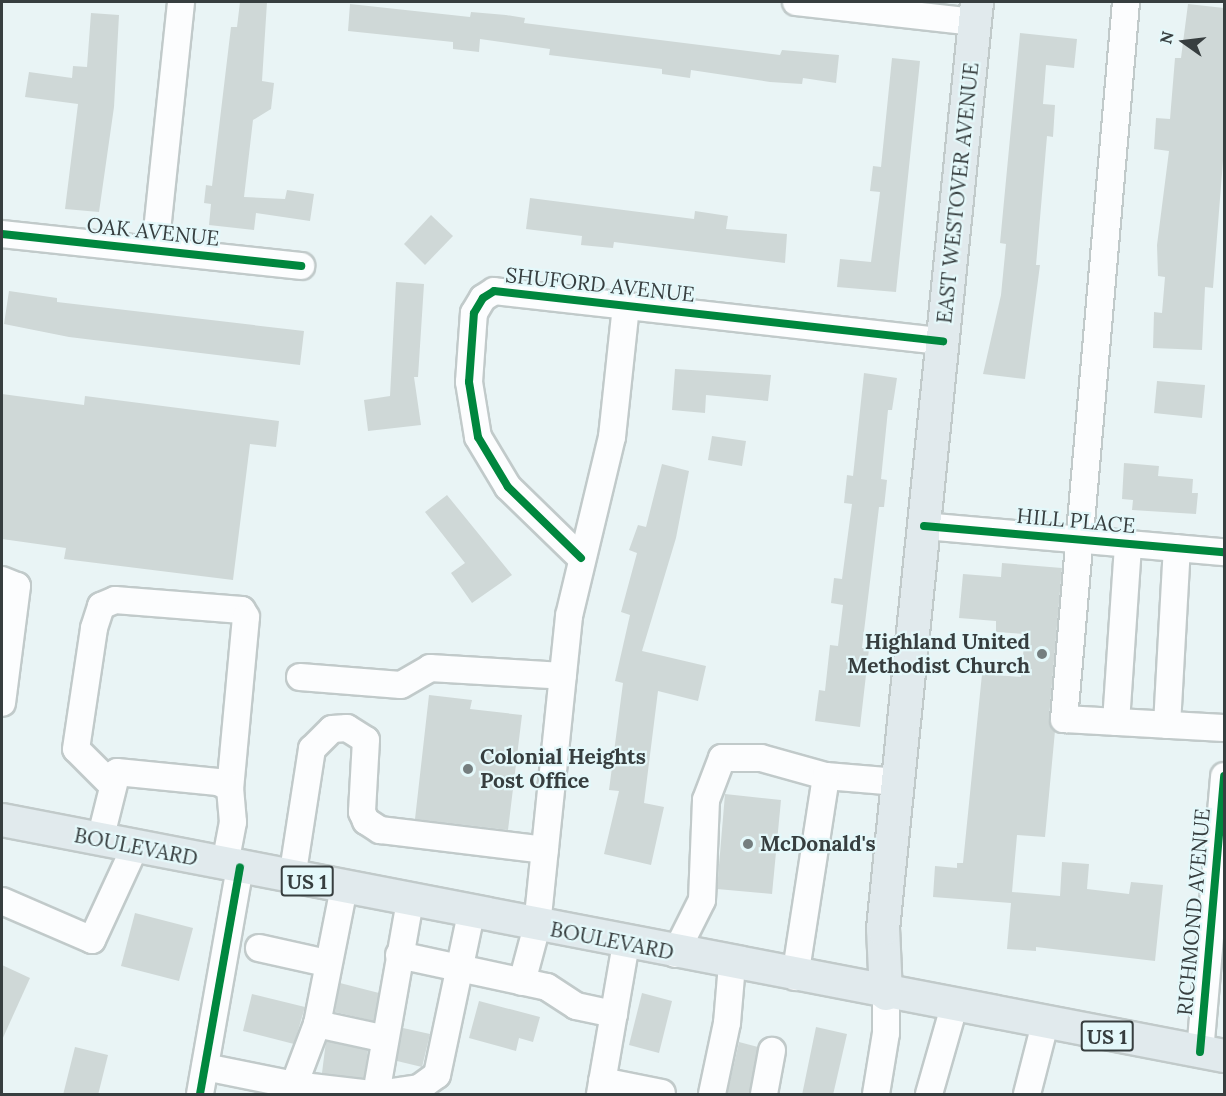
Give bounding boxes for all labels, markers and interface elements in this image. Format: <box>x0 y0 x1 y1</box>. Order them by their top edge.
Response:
north arrow <box>1154 12 1214 72</box>
text: N <box>1155 29 1178 46</box>
street label: EAST WESTOVER AVENUE <box>932 61 984 325</box>
street label: OAK AVENUE <box>85 212 221 252</box>
street label: SHUFORD AVENUE <box>504 263 696 307</box>
street label: HILL PLACE <box>1016 503 1136 539</box>
place label: Highland United Methodist Church <box>847 629 1030 679</box>
marker: Highland United Methodist Church <box>1035 647 1049 661</box>
place label: Colonial Heights Post Office <box>480 744 646 794</box>
marker: Colonial Heights Post Office <box>461 762 475 776</box>
street label: RICHMOND AVENUE <box>1172 807 1216 1017</box>
street label: BOULEVARD <box>72 823 200 871</box>
place label: McDonald's <box>760 831 876 857</box>
marker: McDonald's <box>741 837 755 851</box>
road number: US 1 <box>280 864 334 898</box>
street label: BOULEVARD <box>548 917 676 965</box>
road number: US 1 <box>1080 1019 1134 1053</box>

